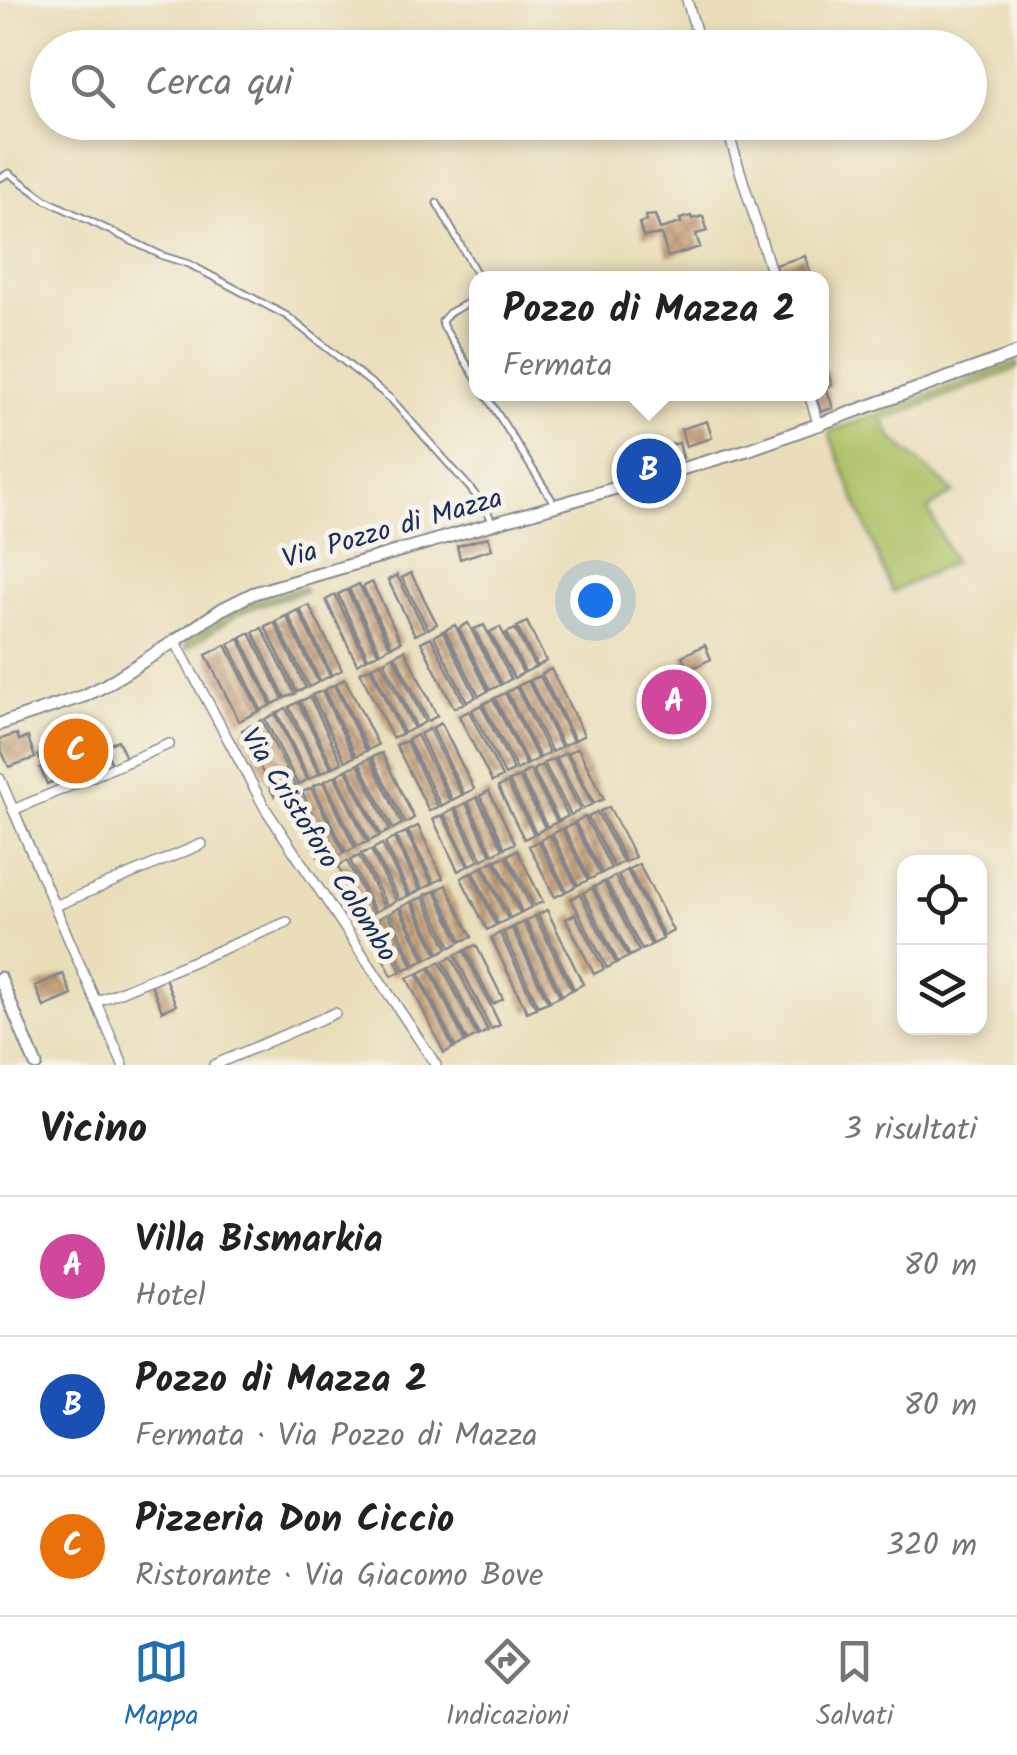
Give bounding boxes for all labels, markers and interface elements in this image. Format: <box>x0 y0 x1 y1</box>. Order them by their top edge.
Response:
search box <box>30 30 987 140</box>
text: Cerca qui <box>145 55 293 115</box>
icon: search <box>65 58 120 113</box>
popup <box>469 271 829 401</box>
text: Pozzo di Mazza 2 <box>503 281 795 341</box>
text: Fermata <box>503 341 612 392</box>
pin: B <box>616 434 682 508</box>
street label: Via Pozzo di Mazza <box>277 476 508 582</box>
your location <box>570 575 621 626</box>
pin: A <box>642 664 706 740</box>
pin: C <box>44 714 108 788</box>
street label: Via Cristoforo Colombo <box>227 719 408 971</box>
map controls <box>897 855 987 1035</box>
button: locate <box>897 855 987 945</box>
button: layers <box>897 945 987 1035</box>
text: Vicino <box>40 1097 147 1164</box>
text: 3 risultati <box>843 1105 977 1156</box>
text: Villa Bismarkia <box>135 1211 383 1271</box>
text: A <box>62 1241 83 1292</box>
text: 80 m <box>903 1241 977 1292</box>
text: Hotel <box>135 1271 206 1322</box>
text: Pozzo di Mazza 2 <box>135 1351 427 1411</box>
text: B <box>63 1381 82 1432</box>
text: 80 m <box>903 1381 977 1432</box>
text: Fermata · Via Pozzo di Mazza <box>135 1411 538 1462</box>
text: Pizzeria Don Ciccio <box>135 1491 454 1551</box>
text: C <box>63 1521 82 1572</box>
text: 320 m <box>886 1521 977 1572</box>
text: Ristorante · Via Giacomo Bove <box>135 1551 543 1602</box>
tab: Mappa <box>124 1634 199 1739</box>
tab: Indicazioni <box>446 1634 569 1739</box>
tab: Salvati <box>816 1634 893 1739</box>

